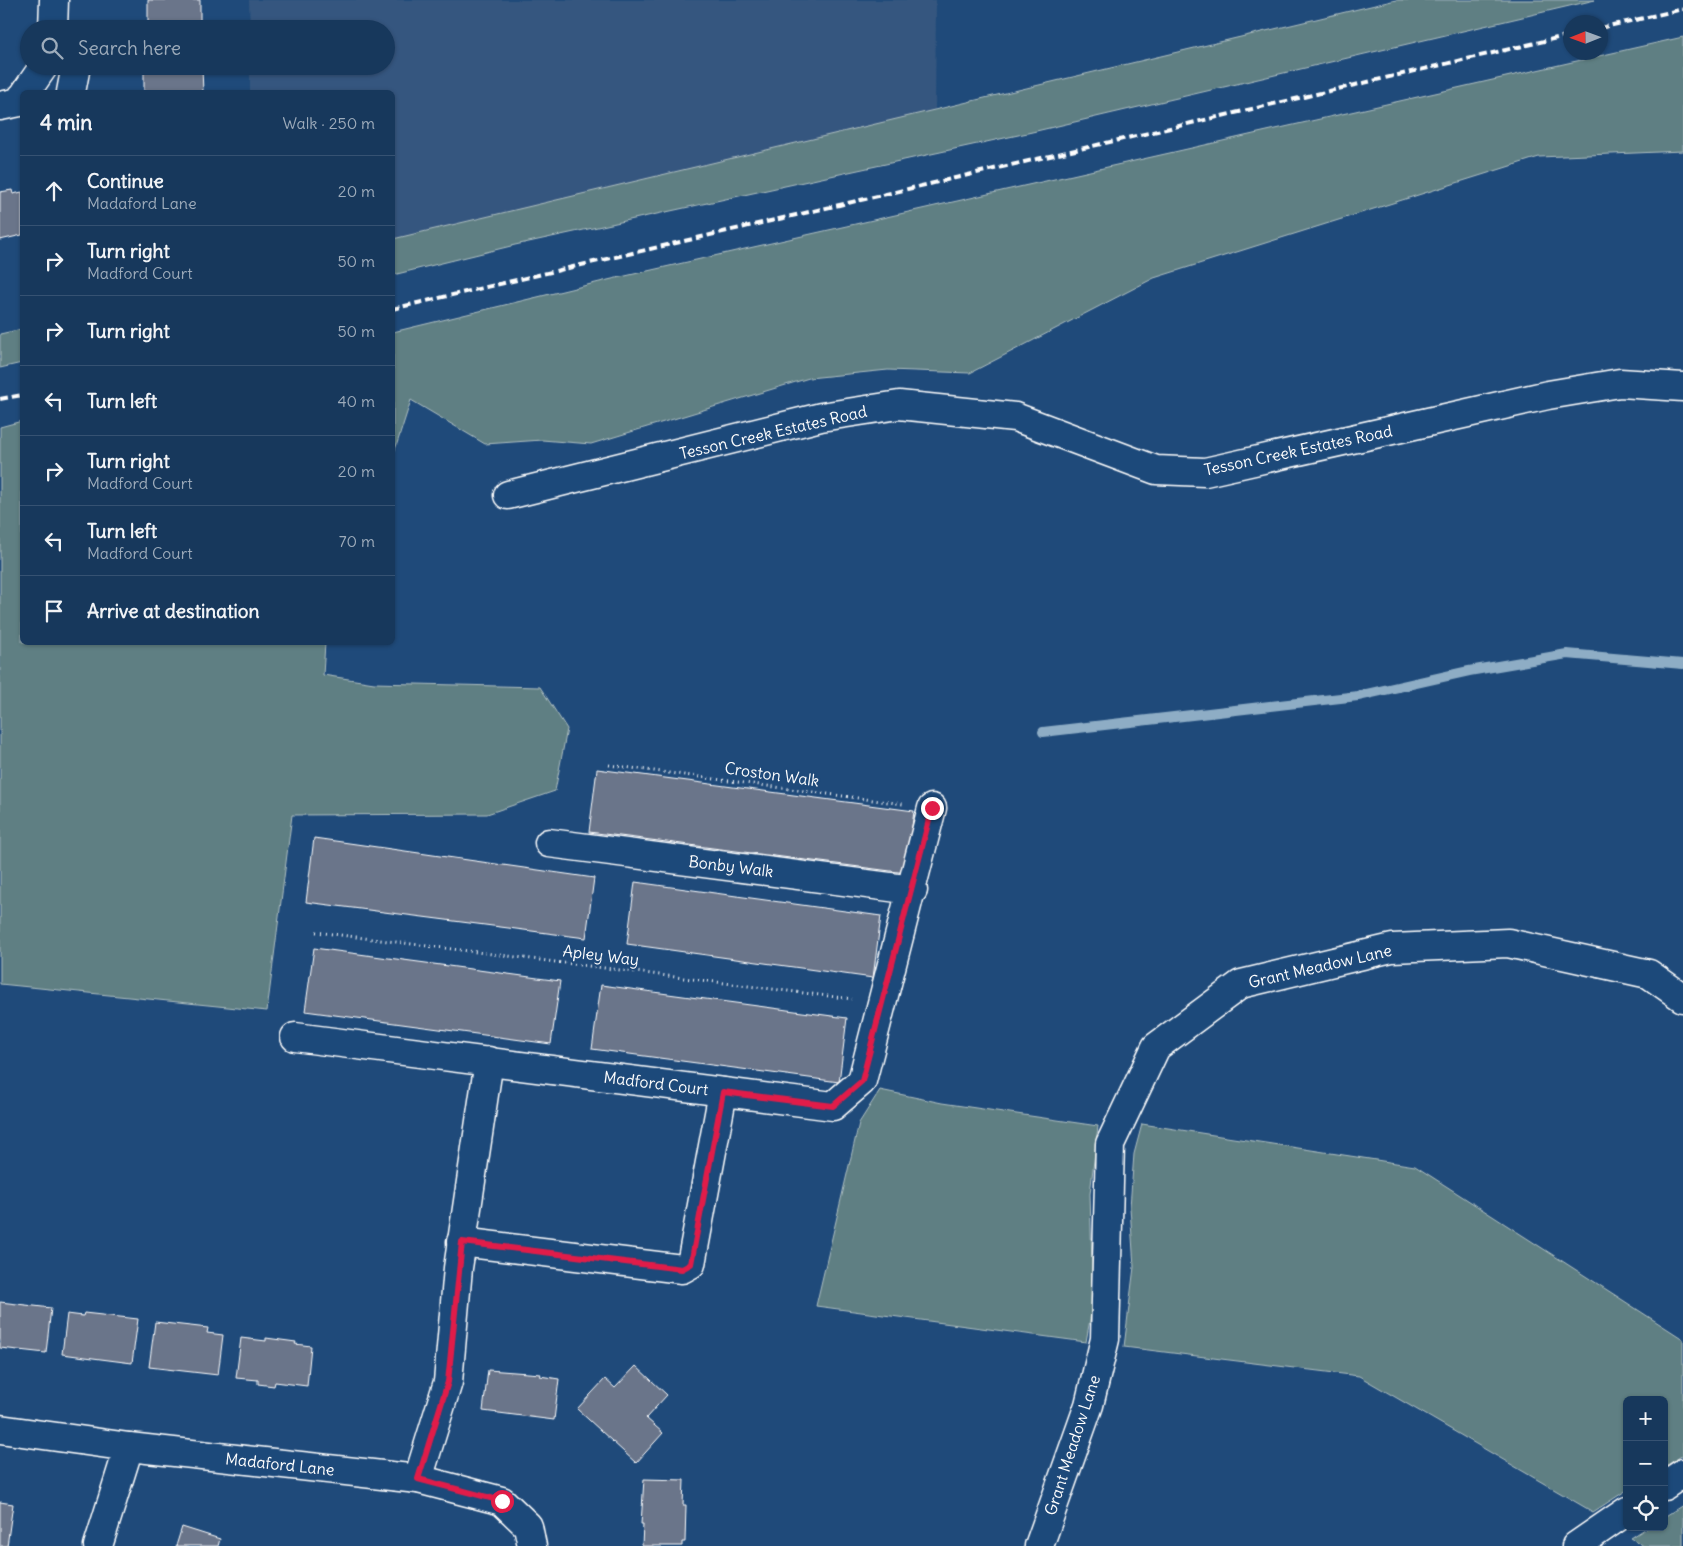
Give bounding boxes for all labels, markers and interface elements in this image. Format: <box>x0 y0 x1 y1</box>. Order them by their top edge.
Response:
north arrow <box>1563 15 1608 60</box>
search box <box>20 20 395 75</box>
icon: search <box>38 34 66 62</box>
text: Search here <box>78 36 181 60</box>
text: 4 min <box>40 109 92 136</box>
text: Walk · 250 m <box>283 113 375 133</box>
text: Continue <box>87 169 164 193</box>
icon: ahead <box>40 177 68 205</box>
text: 20 m <box>338 181 375 201</box>
text: Madaford Lane <box>87 193 197 213</box>
text: Turn right <box>87 239 170 263</box>
icon: right <box>40 247 68 275</box>
text: 50 m <box>337 251 375 271</box>
text: Madford Court <box>87 263 193 283</box>
icon: right <box>40 317 68 345</box>
text: Turn right <box>87 319 170 343</box>
text: 50 m <box>337 321 375 341</box>
icon: left <box>40 387 68 415</box>
text: Turn left <box>87 389 157 413</box>
text: 40 m <box>337 391 375 411</box>
street label: Tesson Creek Estates Road <box>677 401 869 463</box>
street label: Tesson Creek Estates Road <box>1202 420 1394 480</box>
text: Turn right <box>87 449 170 473</box>
icon: right <box>40 457 68 485</box>
text: 20 m <box>338 461 375 481</box>
text: Madford Court <box>87 473 193 493</box>
text: Turn left <box>87 519 157 543</box>
icon: left <box>40 527 68 555</box>
text: 70 m <box>339 531 375 551</box>
text: Madford Court <box>87 543 193 563</box>
icon: arrive <box>40 597 68 625</box>
text: Arrive at destination <box>87 599 260 623</box>
street label: Croston Walk <box>723 757 821 791</box>
route end <box>921 797 944 820</box>
street label: Bonby Walk <box>687 851 775 881</box>
street label: Apley Way <box>562 940 640 970</box>
street label: Grant Meadow Lane <box>1246 940 1394 992</box>
street label: Madford Court <box>602 1067 710 1099</box>
street label: Grant Meadow Lane <box>1040 1372 1104 1518</box>
map controls <box>1623 1396 1668 1531</box>
button: + <box>1623 1396 1668 1441</box>
button: − <box>1623 1441 1668 1486</box>
street label: Madaford Lane <box>224 1448 336 1480</box>
button: locate <box>1623 1486 1668 1531</box>
route start <box>491 1490 514 1513</box>

